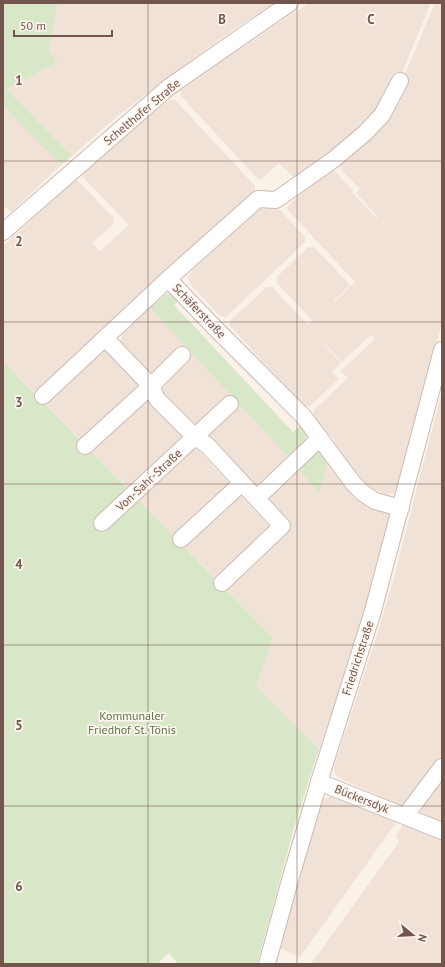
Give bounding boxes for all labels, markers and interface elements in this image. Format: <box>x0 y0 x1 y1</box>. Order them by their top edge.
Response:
text: B <box>218 11 226 28</box>
text: C <box>367 11 375 28</box>
scale bar <box>14 12 112 38</box>
text: 50 m <box>20 18 46 33</box>
text: 1 <box>15 72 23 89</box>
street label: Schelthofer Straße <box>100 75 183 148</box>
text: 2 <box>15 233 23 250</box>
street label: Schäferstraße <box>169 280 229 341</box>
text: 3 <box>15 394 23 411</box>
street label: Von-Sahr-Straße <box>112 445 185 515</box>
text: 4 <box>15 556 23 573</box>
street label: Friedrichstraße <box>338 619 377 697</box>
park label: Kommunaler Friedhof St. Tönis <box>88 708 176 737</box>
text: 5 <box>15 717 23 734</box>
street label: Bückersdyk <box>333 781 392 816</box>
text: 6 <box>15 878 23 895</box>
north arrow <box>393 915 433 955</box>
text: N <box>415 932 430 944</box>

